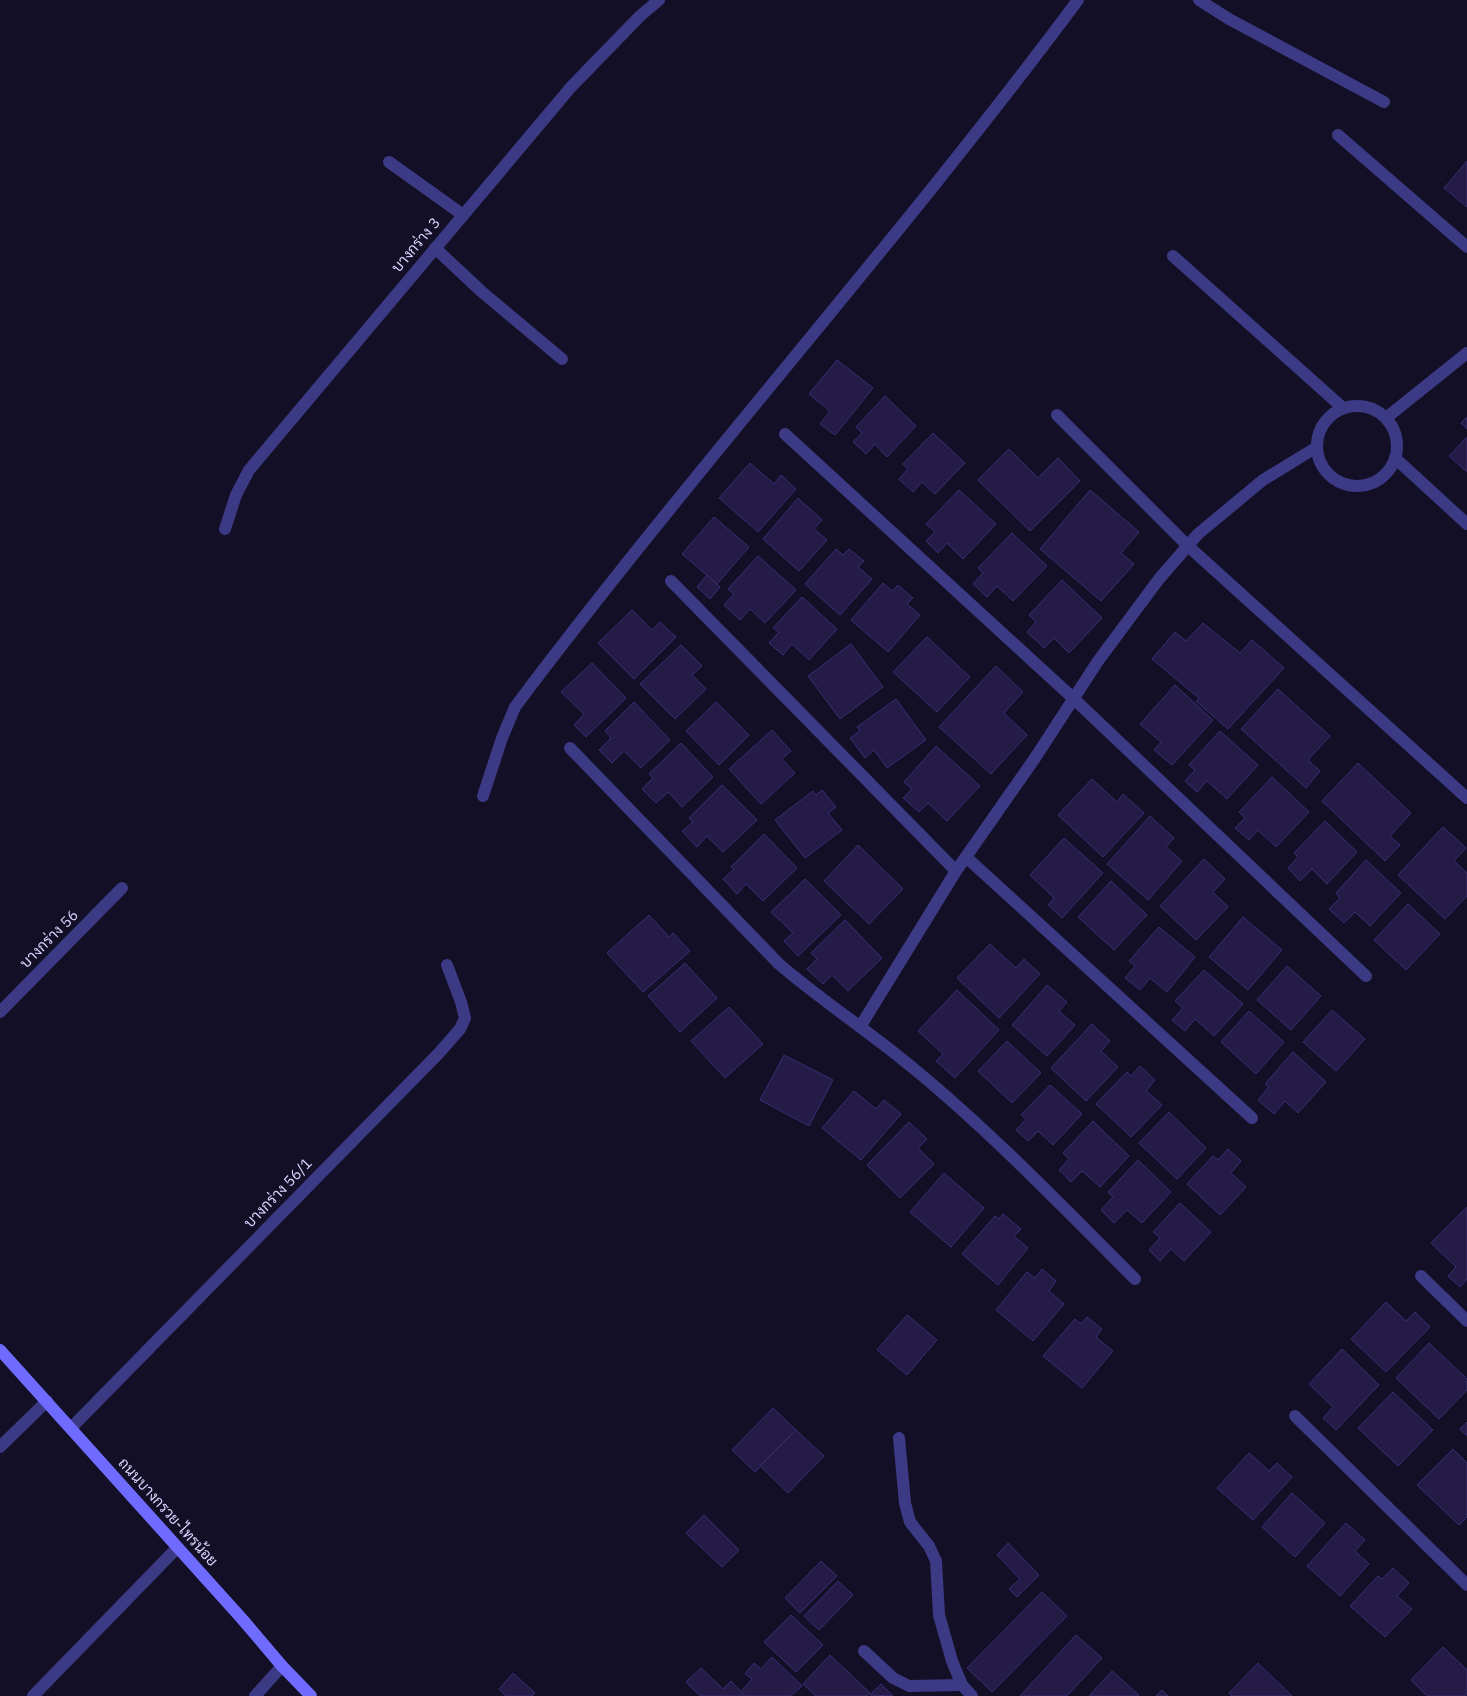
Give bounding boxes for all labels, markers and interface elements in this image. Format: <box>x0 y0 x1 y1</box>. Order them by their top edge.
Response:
street label: บางกร่าง 3 <box>387 213 444 276</box>
street label: บางกร่าง 56 <box>15 905 82 972</box>
street label: บางกร่าง 56/1 <box>240 1154 316 1232</box>
street label: ถนนบางกรวย-ไทรน้อย <box>115 1453 222 1570</box>

